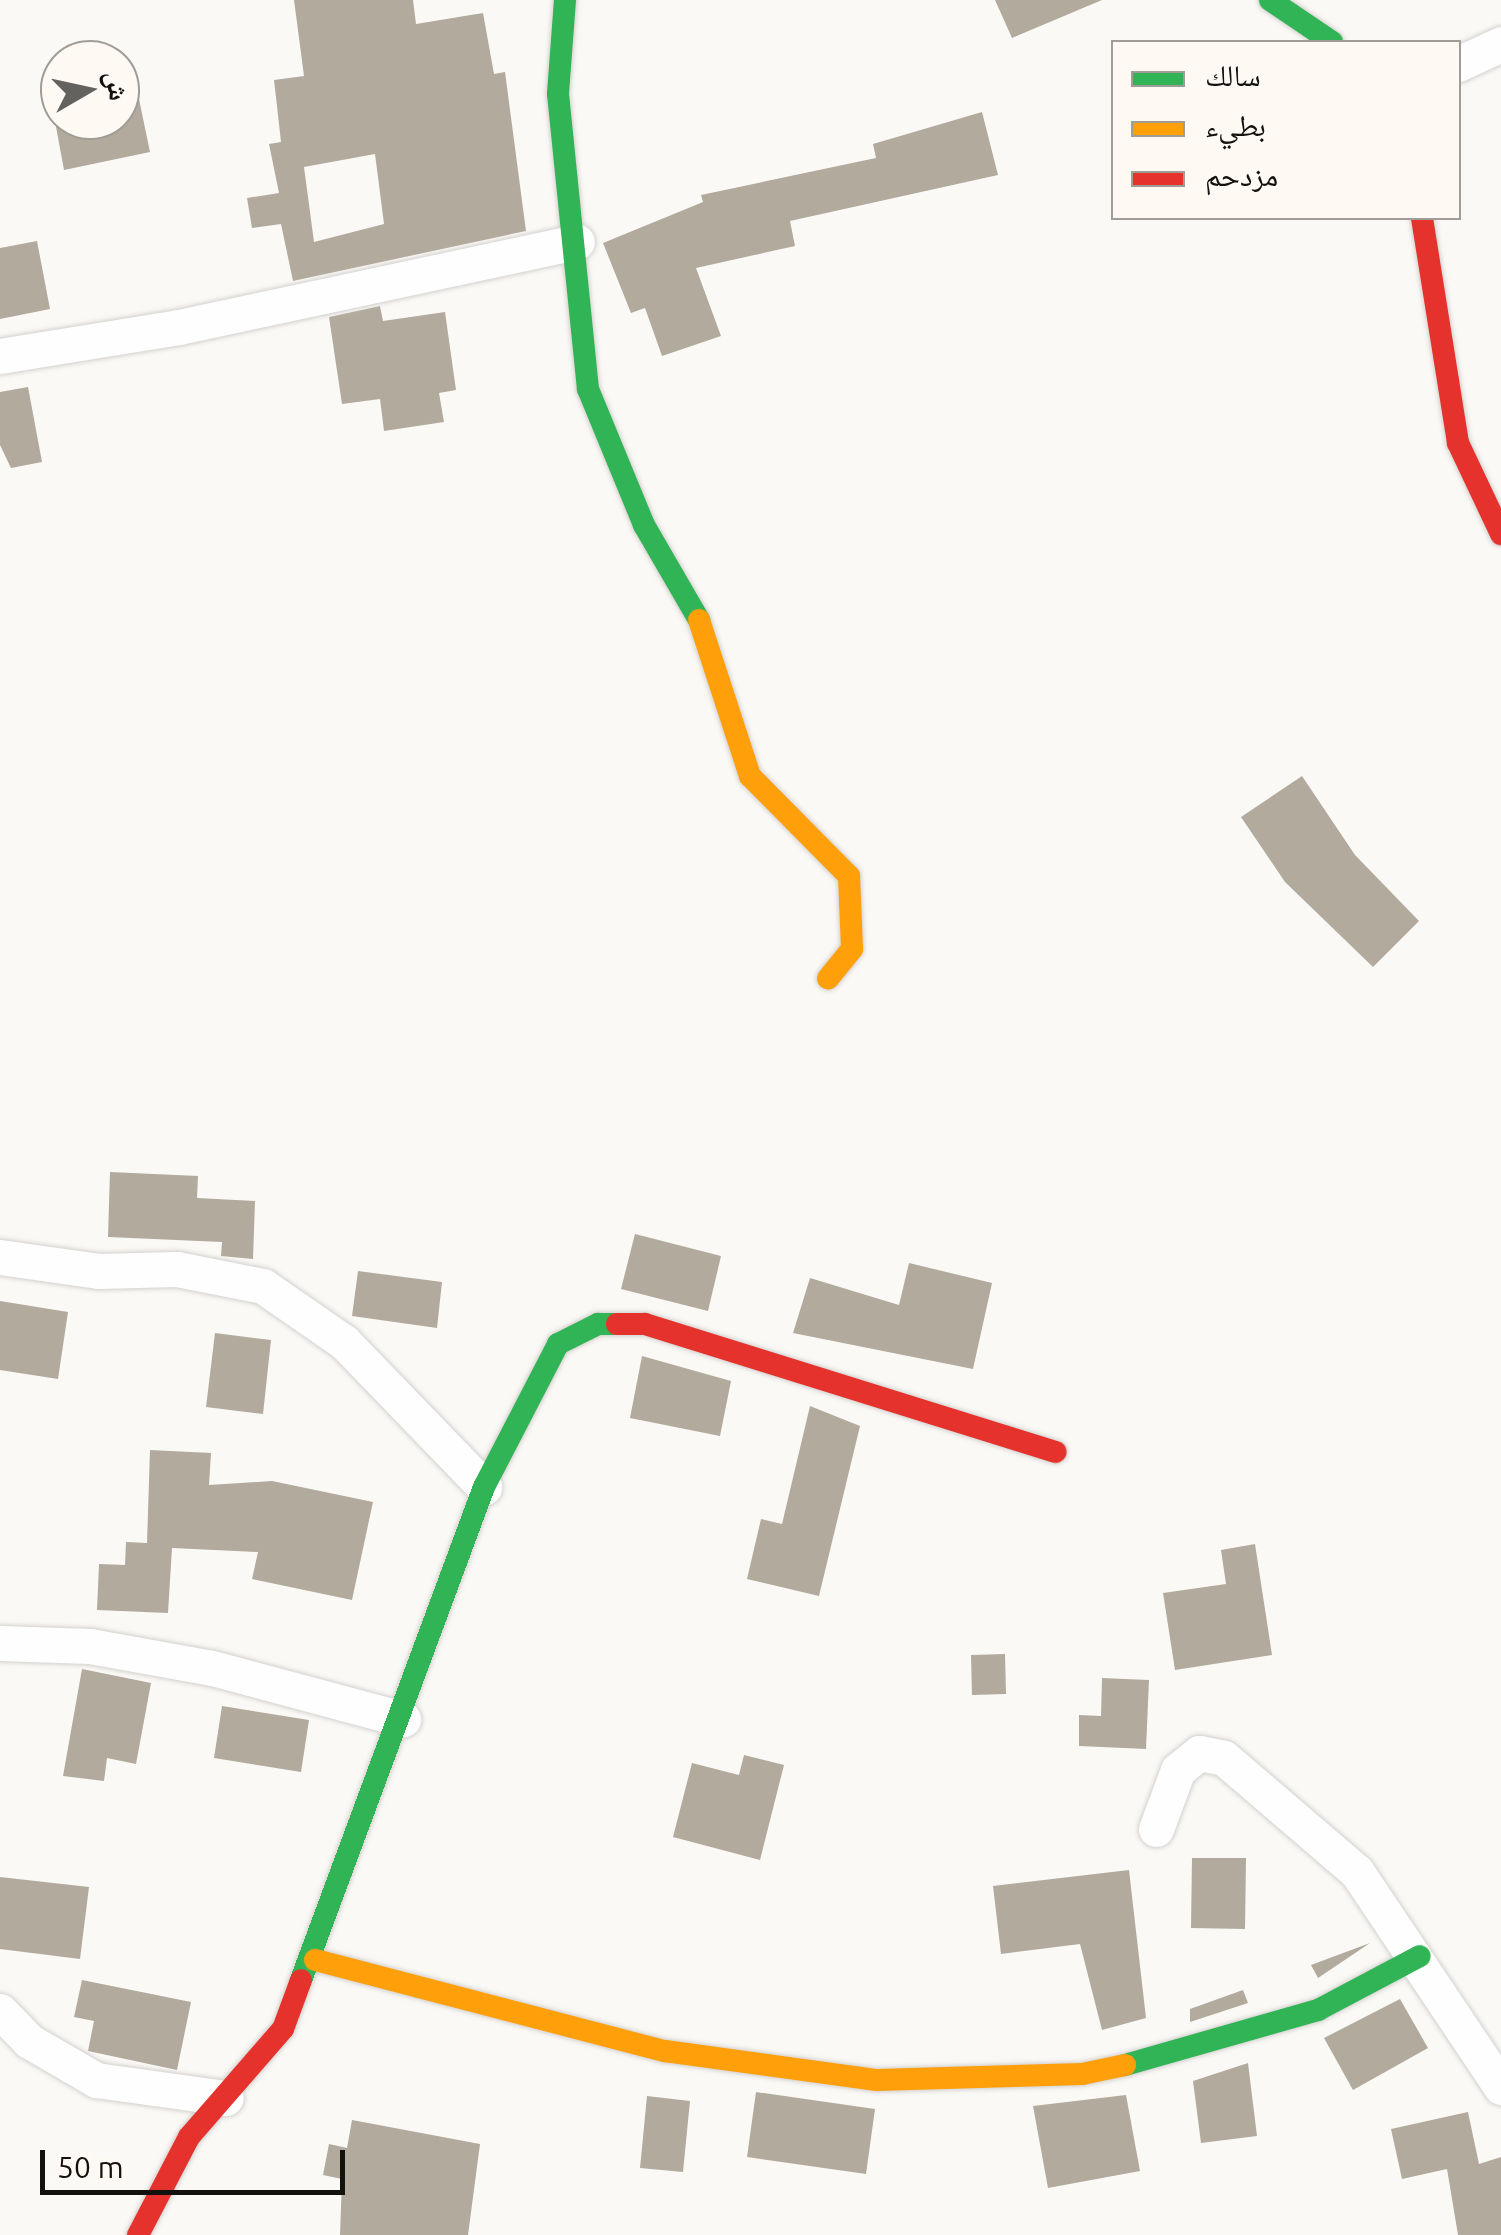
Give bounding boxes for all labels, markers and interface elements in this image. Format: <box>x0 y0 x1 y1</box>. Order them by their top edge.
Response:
north arrow <box>40 40 140 140</box>
legend <box>1111 40 1461 220</box>
text: سالك <box>1205 58 1261 92</box>
text: ش <box>101 68 136 103</box>
text: بطيء <box>1205 108 1266 142</box>
text: مزدحم <box>1205 158 1278 192</box>
scale bar <box>45 2130 350 2192</box>
text: 50 m <box>57 2150 124 2184</box>

